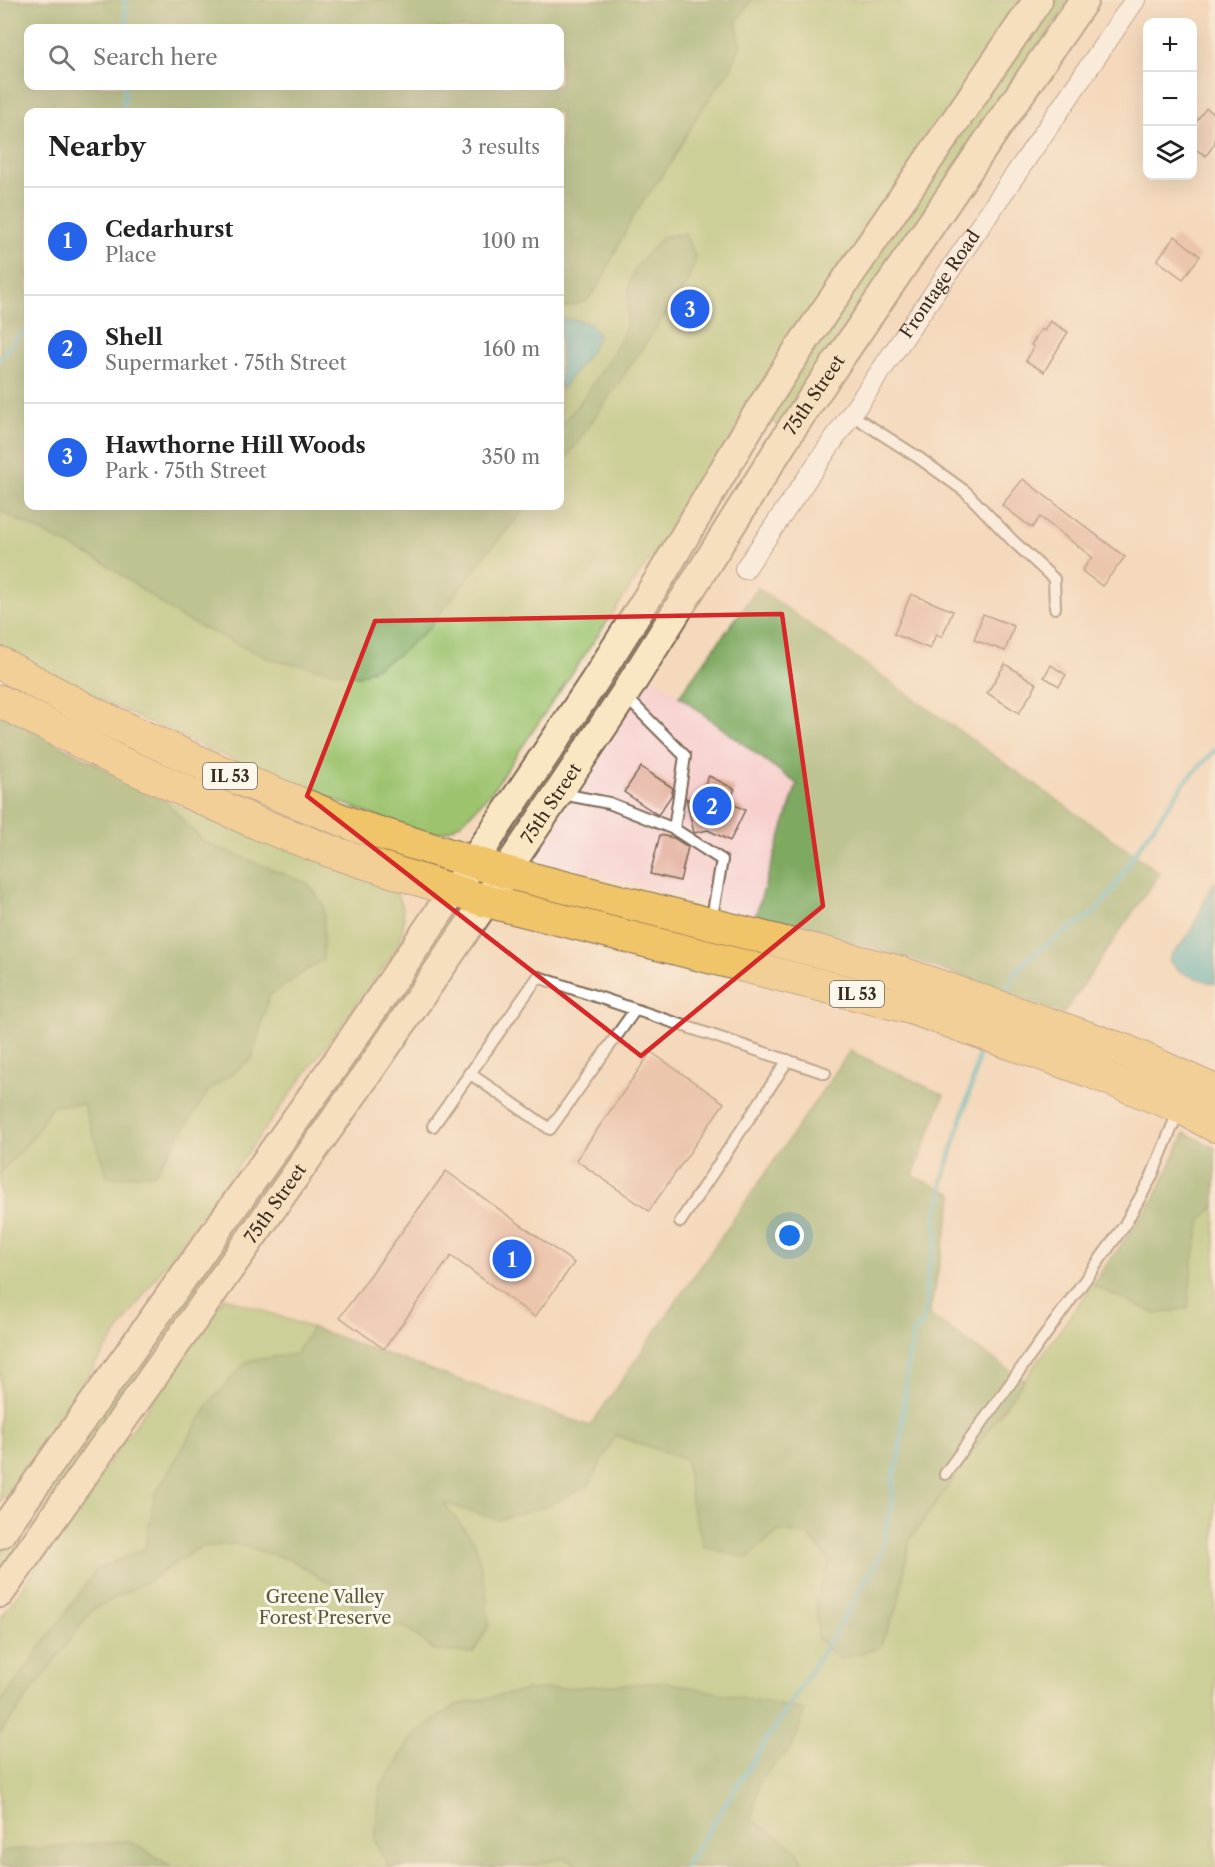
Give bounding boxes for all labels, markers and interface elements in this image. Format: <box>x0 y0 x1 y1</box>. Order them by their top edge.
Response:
map controls <box>1143 18 1197 180</box>
button: + <box>1143 18 1197 72</box>
search box <box>24 24 564 90</box>
icon: search <box>45 41 78 74</box>
text: Search here <box>93 44 218 71</box>
button: − <box>1143 72 1197 126</box>
button: layers <box>1143 126 1197 180</box>
text: Nearby <box>48 131 146 163</box>
text: 3 results <box>462 135 540 159</box>
text: Cedarhurst <box>105 216 233 243</box>
street label: Frontage Road <box>895 226 985 343</box>
text: 1 <box>63 229 72 253</box>
text: 100 m <box>482 229 540 253</box>
text: Place <box>105 243 156 267</box>
pin: 3 <box>670 286 710 332</box>
text: Shell <box>105 324 163 351</box>
text: 2 <box>62 337 73 361</box>
text: 160 m <box>483 337 540 361</box>
street label: 75th Street <box>779 350 850 439</box>
text: Supermarket · 75th Street <box>105 351 346 375</box>
text: Hawthorne Hill Woods <box>105 432 366 459</box>
text: 3 <box>62 445 73 469</box>
text: 350 m <box>482 445 540 469</box>
text: Park · 75th Street <box>105 459 267 483</box>
street label: 75th Street <box>517 759 586 848</box>
road number: IL 53 <box>203 763 257 789</box>
pin: 2 <box>692 784 732 828</box>
road number: IL 53 <box>830 981 884 1007</box>
street label: 75th Street <box>240 1159 311 1248</box>
your location <box>775 1221 804 1250</box>
pin: 1 <box>492 1236 532 1282</box>
park label: Greene Valley Forest Preserve <box>259 1586 391 1629</box>

